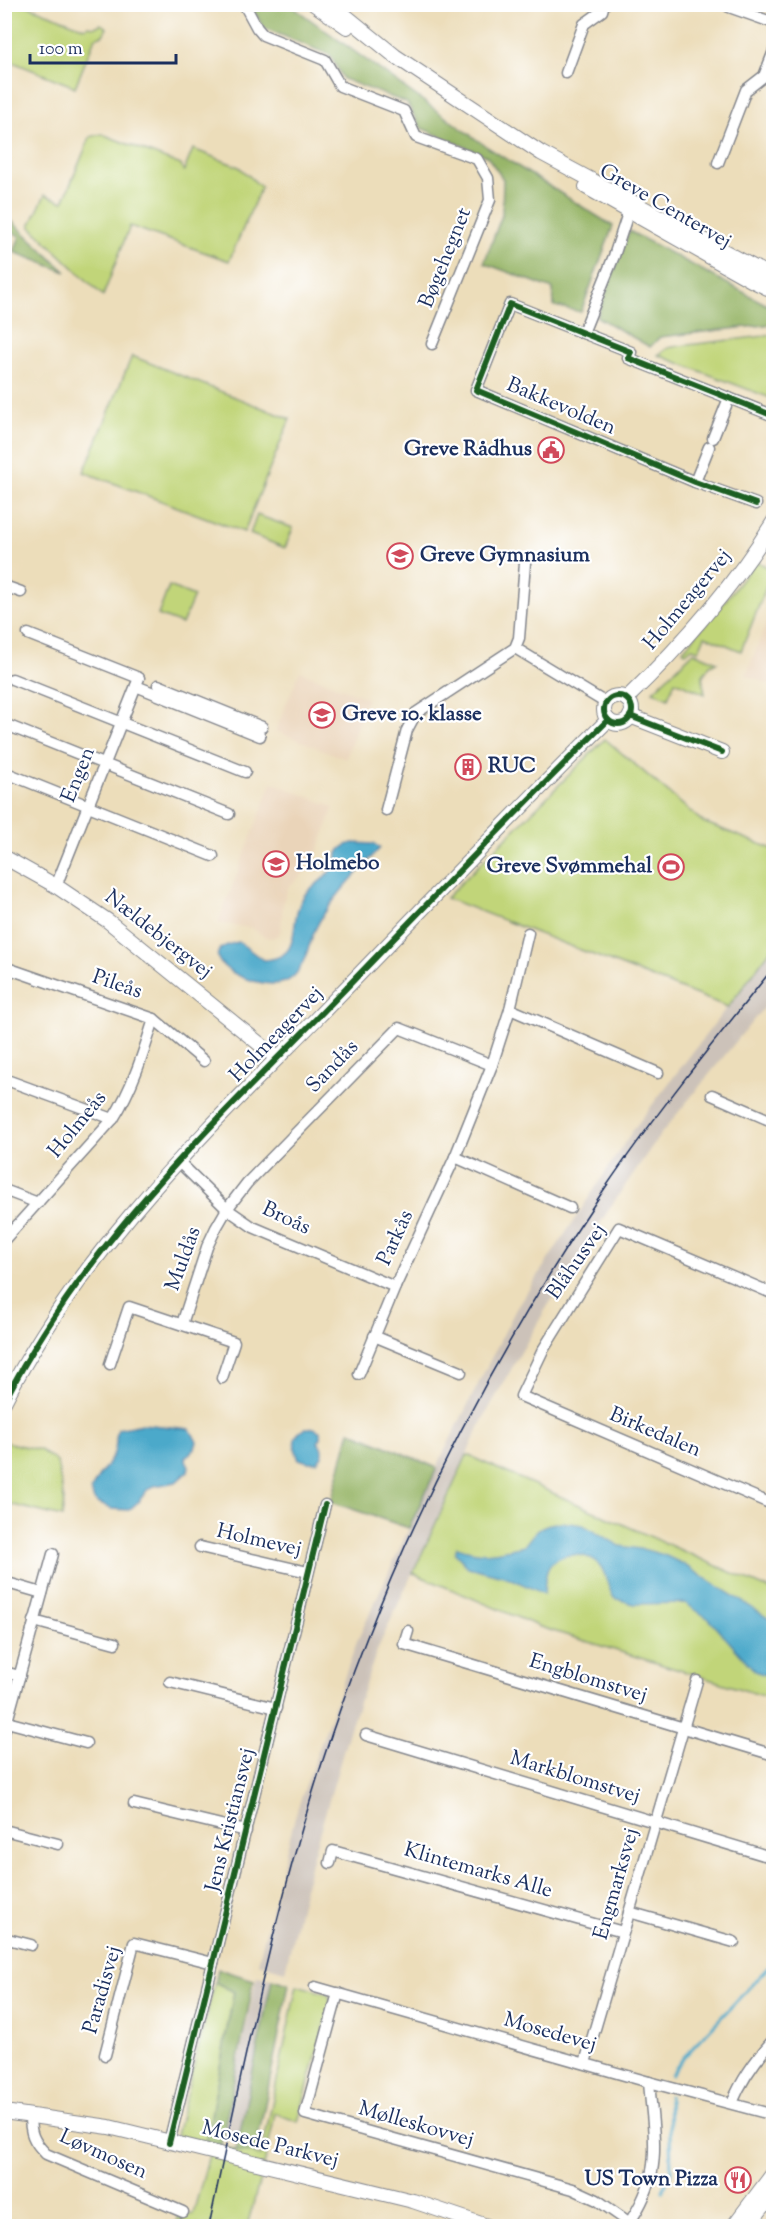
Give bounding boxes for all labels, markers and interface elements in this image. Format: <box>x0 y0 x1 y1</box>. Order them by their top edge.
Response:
scale bar <box>30 27 176 65</box>
text: 100 m <box>39 37 83 63</box>
street label: Greve Centervej <box>593 157 737 257</box>
street label: Bøgehegnet <box>412 203 480 313</box>
street label: Bakkevolden <box>502 371 620 443</box>
place label: Greve Rådhus <box>404 435 532 465</box>
public building icon: Greve Rådhus <box>536 435 566 465</box>
school or university icon: Greve Gymnasium <box>385 541 415 571</box>
place label: Greve Gymnasium <box>420 541 590 571</box>
street label: Holmeagervej <box>637 543 739 657</box>
school or university icon: Greve 10. klasse <box>307 700 337 730</box>
place label: Greve 10. klasse <box>342 700 482 730</box>
street label: Engen <box>54 743 104 807</box>
building icon: RUC <box>453 752 483 782</box>
place label: RUC <box>488 752 536 782</box>
school or university icon: Holmebo <box>261 849 291 879</box>
place label: Holmebo <box>296 849 380 879</box>
place label: Greve Svømmehal <box>486 852 652 882</box>
sports icon: Greve Svømmehal <box>656 852 686 882</box>
street label: Nældebjergvej <box>98 883 218 987</box>
street label: Pileås <box>88 963 146 1007</box>
street label: Holmeagervej <box>223 980 331 1090</box>
street label: Sandås <box>300 1033 366 1101</box>
street label: Holmeås <box>42 1085 114 1165</box>
street label: Broås <box>257 1195 315 1243</box>
street label: Parkås <box>370 1205 422 1271</box>
street label: Blåhusvej <box>540 1218 614 1306</box>
street label: Muldås <box>159 1223 209 1295</box>
street label: Birkedalen <box>604 1400 706 1466</box>
street label: Holmevej <box>214 1517 304 1565</box>
street label: Engblomstvej <box>525 1647 651 1711</box>
street label: Markblomstvej <box>506 1744 644 1812</box>
street label: Jens Kristiansvej <box>198 1745 263 1896</box>
street label: Engmarksvej <box>587 1824 647 1944</box>
street label: Klintemarks Alle <box>400 1835 556 1907</box>
street label: Paradisvej <box>76 1943 130 2037</box>
street label: Mosedevej <box>500 2005 600 2061</box>
street label: Mølleskovvej <box>355 2094 477 2156</box>
street label: Mosede Parkvej <box>198 2114 342 2176</box>
street label: Løvmosen <box>54 2122 152 2188</box>
place label: US Town Pizza <box>584 2165 718 2195</box>
restaurant icon: US Town Pizza <box>723 2165 753 2195</box>

